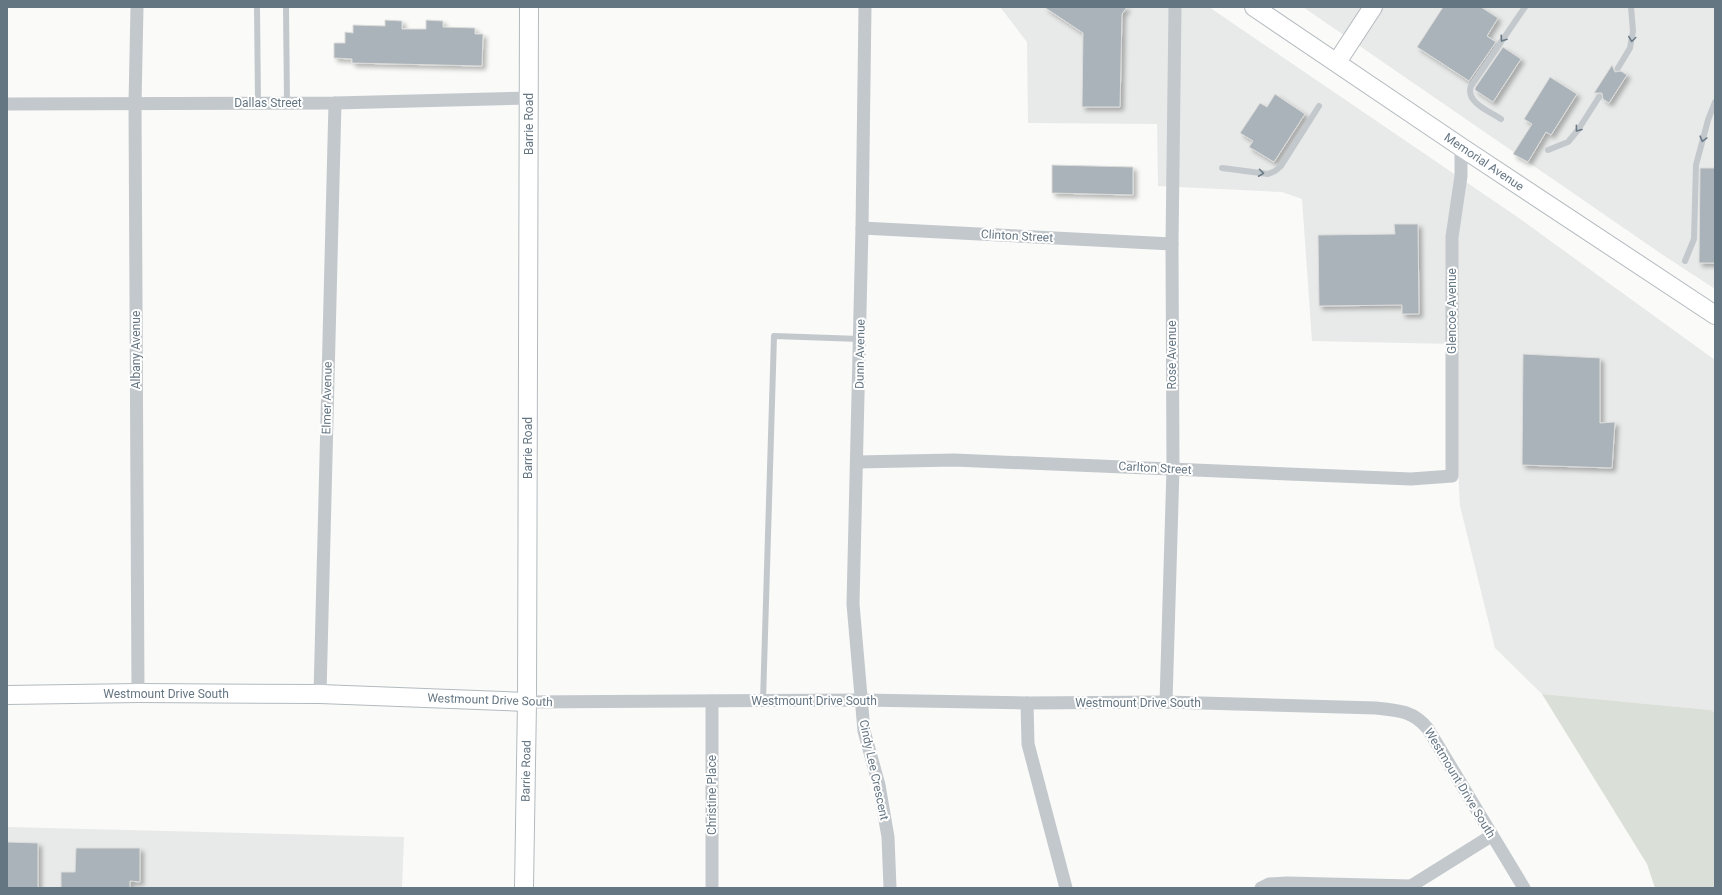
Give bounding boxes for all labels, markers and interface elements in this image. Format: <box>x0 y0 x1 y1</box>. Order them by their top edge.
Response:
one-way arrow <box>1500 35 1508 42</box>
one-way arrow <box>1628 36 1637 42</box>
street label: Barrie Road <box>522 93 536 155</box>
street label: Dallas Street <box>234 96 302 110</box>
one-way arrow <box>1576 124 1583 131</box>
street label: Memorial Avenue <box>1442 130 1526 194</box>
one-way arrow <box>1699 136 1707 143</box>
one-way arrow <box>1258 168 1264 177</box>
street label: Clinton Street <box>981 227 1053 245</box>
street label: Glencoe Avenue <box>1445 268 1459 354</box>
street label: Albany Avenue <box>129 311 143 389</box>
street label: Dunn Avenue <box>852 319 868 389</box>
street label: Rose Avenue <box>1165 320 1179 390</box>
street label: Elmer Avenue <box>319 361 335 435</box>
street label: Barrie Road <box>521 417 535 479</box>
street label: Carlton Street <box>1118 459 1192 477</box>
street label: Westmount Drive South <box>103 687 229 701</box>
street label: Westmount Drive South <box>427 691 553 709</box>
street label: Westmount Drive South <box>751 694 877 708</box>
street label: Westmount Drive South <box>1075 696 1201 710</box>
street label: Cindy Lee Crescent <box>857 718 892 822</box>
street label: Westmount Drive South <box>1422 726 1498 840</box>
street label: Barrie Road <box>518 740 534 802</box>
street label: Christine Place <box>705 755 719 835</box>

